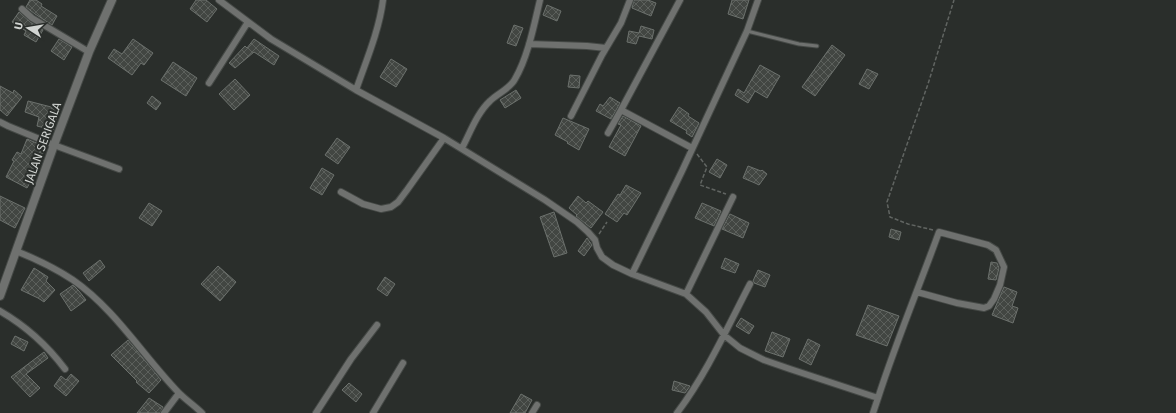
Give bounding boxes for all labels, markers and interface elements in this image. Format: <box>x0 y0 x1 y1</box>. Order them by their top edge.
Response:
north arrow <box>8 8 48 48</box>
text: U <box>12 21 26 31</box>
street label: JALAN SERIGALA <box>22 100 64 186</box>

